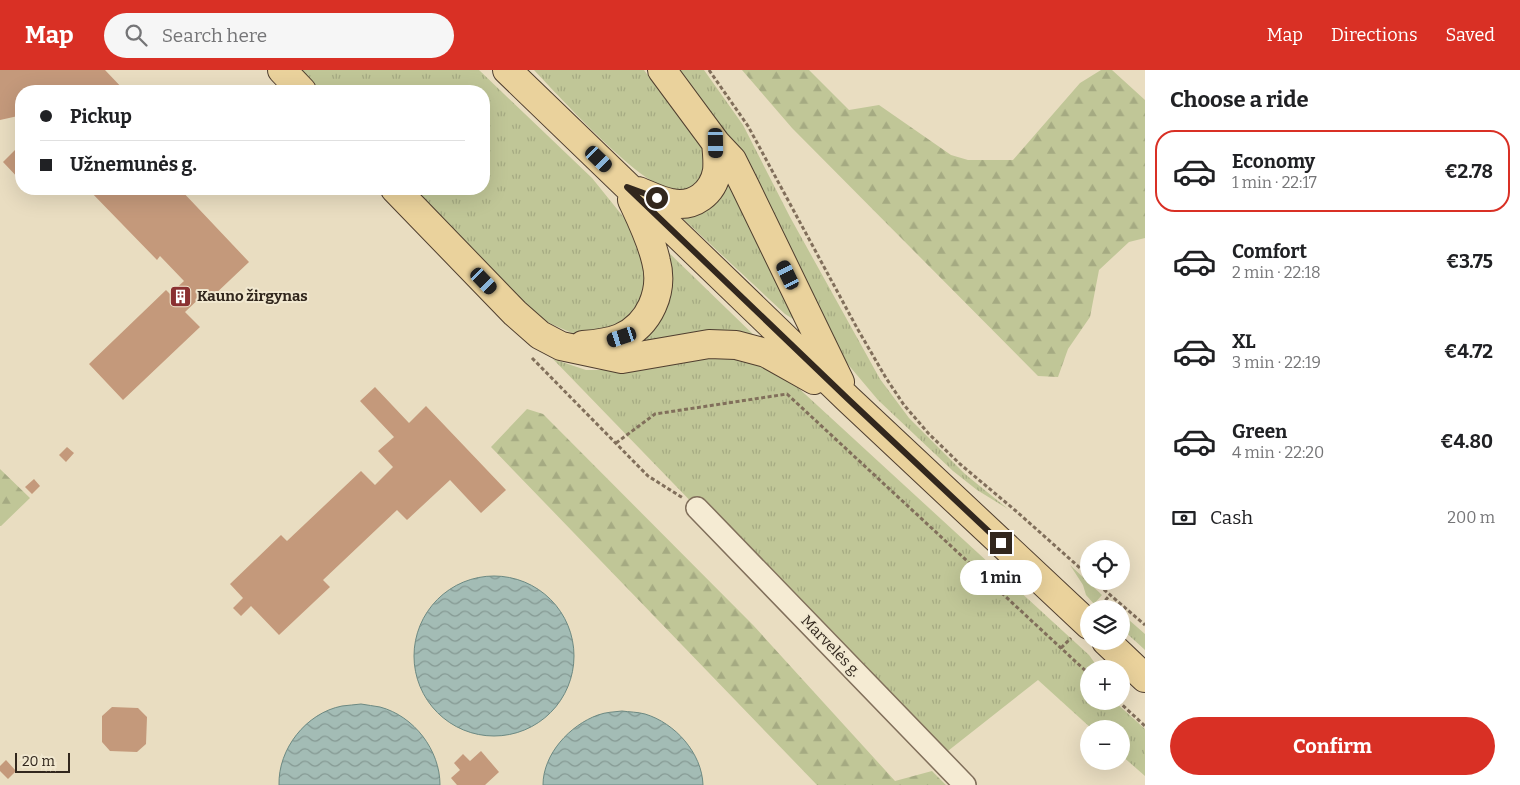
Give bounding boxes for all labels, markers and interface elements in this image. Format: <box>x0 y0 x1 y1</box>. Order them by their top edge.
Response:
search box <box>104 13 454 58</box>
text: Map <box>25 21 74 49</box>
icon: search <box>122 21 150 49</box>
text: Search here <box>162 24 267 47</box>
text: Map <box>1267 24 1303 46</box>
text: Directions <box>1331 24 1418 46</box>
text: Saved <box>1446 24 1495 46</box>
text: Choose a ride <box>1170 86 1309 113</box>
text: Pickup <box>70 105 132 128</box>
car <box>708 128 723 158</box>
car <box>582 143 615 175</box>
icon: car <box>1172 149 1217 194</box>
text: Economy <box>1232 150 1315 173</box>
text: Užnemunės g. <box>70 153 197 176</box>
text: €2.78 <box>1444 160 1493 183</box>
text: 1 min · 22:17 <box>1232 173 1317 192</box>
route start <box>646 187 668 209</box>
icon: car <box>1172 239 1217 284</box>
text: Comfort <box>1232 240 1307 263</box>
text: €3.75 <box>1446 250 1493 273</box>
car <box>774 258 801 292</box>
text: 2 min · 22:18 <box>1232 263 1321 282</box>
car <box>468 265 499 297</box>
building icon: Kauno žirgynas <box>169 284 193 308</box>
place label: Kauno žirgynas <box>197 287 308 305</box>
car <box>605 325 638 349</box>
icon: car <box>1172 329 1217 374</box>
text: XL <box>1232 330 1256 353</box>
text: €4.72 <box>1444 340 1493 363</box>
text: 3 min · 22:19 <box>1232 353 1321 372</box>
icon: car <box>1172 419 1217 464</box>
text: Green <box>1232 420 1287 443</box>
text: €4.80 <box>1440 430 1493 453</box>
text: 4 min · 22:20 <box>1232 443 1324 462</box>
icon: cash <box>1170 504 1198 532</box>
text: Cash <box>1210 506 1253 529</box>
text: 200 m <box>1447 508 1495 527</box>
route end <box>990 532 1012 554</box>
map controls <box>1080 540 1130 770</box>
button: locate <box>1080 540 1130 590</box>
callout: 1 min <box>960 560 1042 596</box>
text: 1 min <box>981 568 1021 587</box>
button: layers <box>1080 600 1130 650</box>
street label: Marvelės g. <box>797 612 865 680</box>
button: + <box>1080 660 1130 710</box>
button: Confirm <box>1170 717 1495 775</box>
button: − <box>1080 720 1130 770</box>
scale bar <box>15 750 70 773</box>
text: 20 m <box>22 753 55 770</box>

